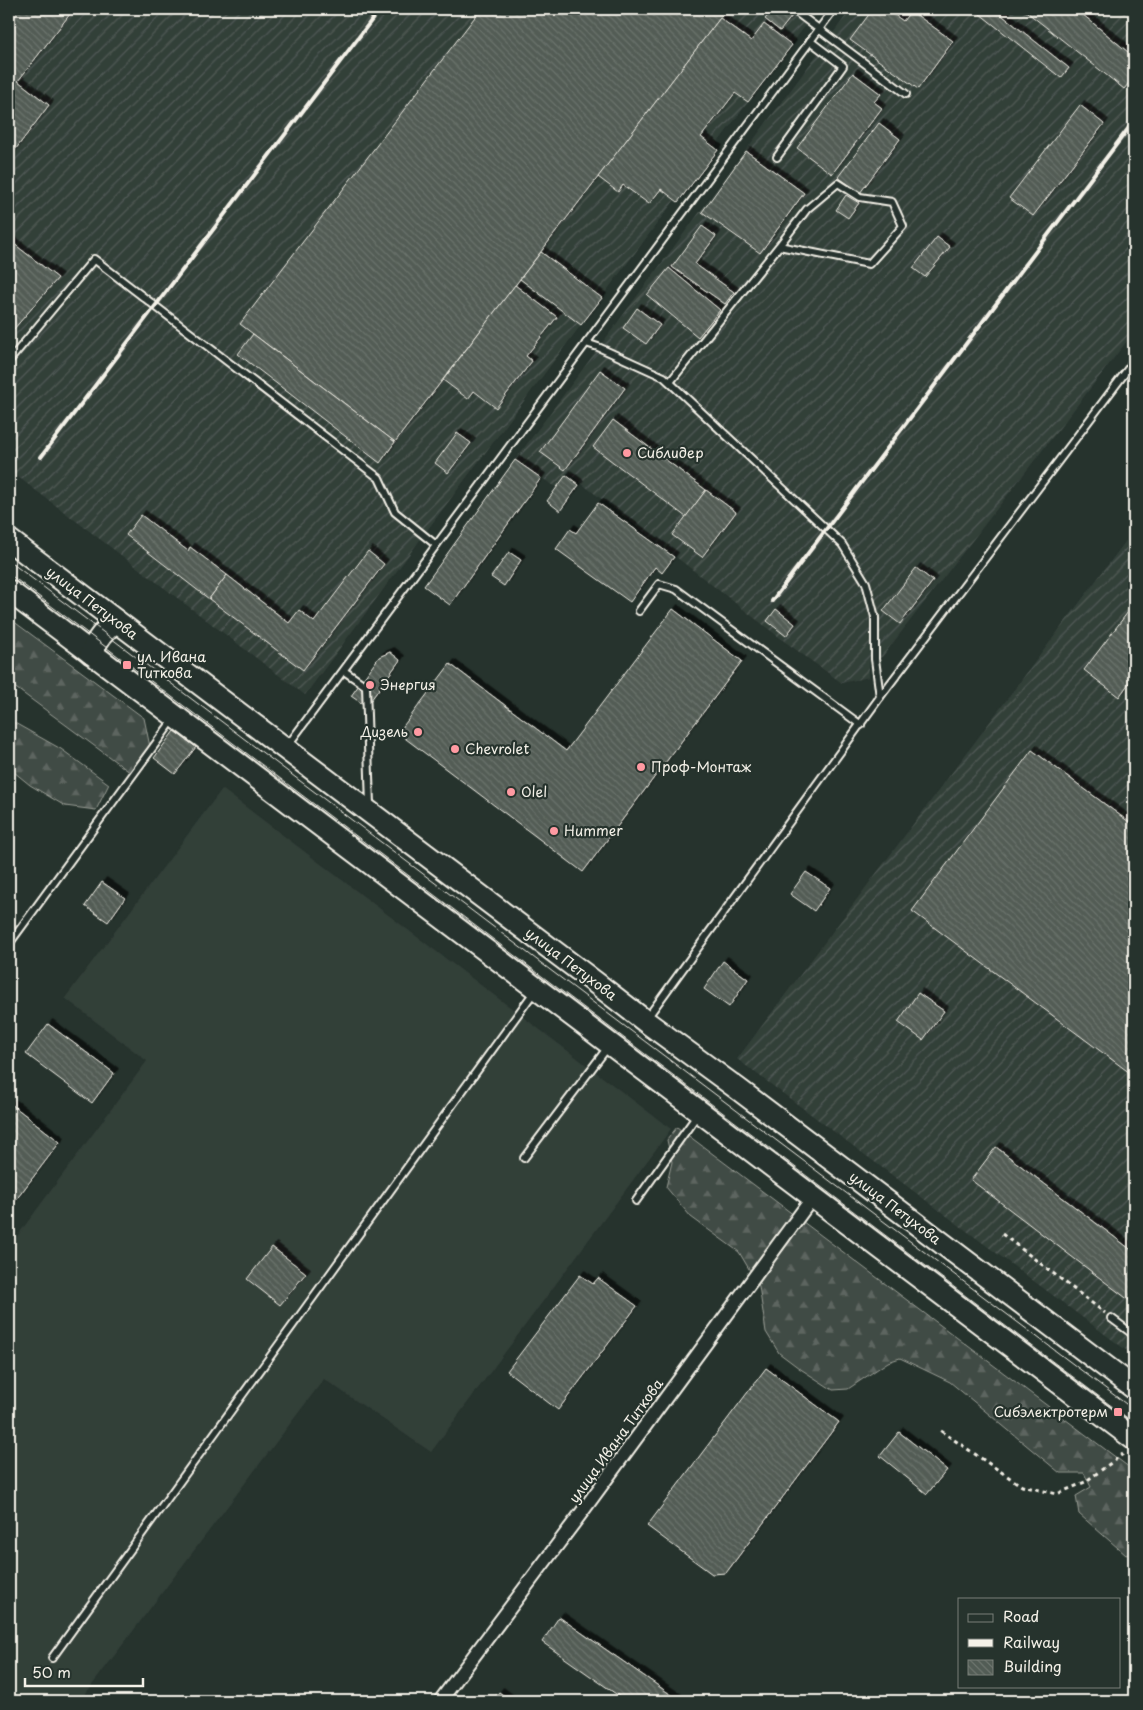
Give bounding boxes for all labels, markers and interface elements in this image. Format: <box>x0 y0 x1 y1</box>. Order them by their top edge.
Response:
place label: Сиблидер <box>637 442 704 463</box>
marker: Сиблидер <box>621 447 633 459</box>
street label: улица Петухова <box>42 561 143 644</box>
place label: ул. Ивана Титкова <box>137 646 206 683</box>
marker: ул. Ивана Титкова <box>121 659 133 671</box>
place label: Энергия <box>380 674 436 695</box>
marker: Энергия <box>364 679 376 691</box>
place label: Дизель <box>360 721 408 742</box>
marker: Дизель <box>412 726 424 738</box>
place label: Chevrolet <box>465 738 529 759</box>
marker: Chevrolet <box>449 743 461 755</box>
place label: Проф-Монтаж <box>651 756 752 777</box>
marker: Проф-Монтаж <box>635 761 647 773</box>
place label: Olel <box>521 781 547 802</box>
marker: Olel <box>505 786 517 798</box>
place label: Hummer <box>564 820 623 841</box>
marker: Hummer <box>548 825 560 837</box>
street label: улица Петухова <box>521 922 622 1005</box>
street label: улица Петухова <box>845 1166 946 1249</box>
street label: улица Ивана Титкова <box>563 1374 668 1507</box>
place label: Сибэлектротерм <box>994 1401 1108 1422</box>
marker: Сибэлектротерм <box>1112 1406 1124 1418</box>
legend <box>958 1598 1120 1688</box>
text: Road <box>1003 1604 1039 1627</box>
text: Railway <box>1003 1630 1060 1653</box>
text: Building <box>1003 1654 1062 1677</box>
scale bar <box>25 1655 142 1687</box>
text: 50 m <box>32 1660 71 1683</box>

